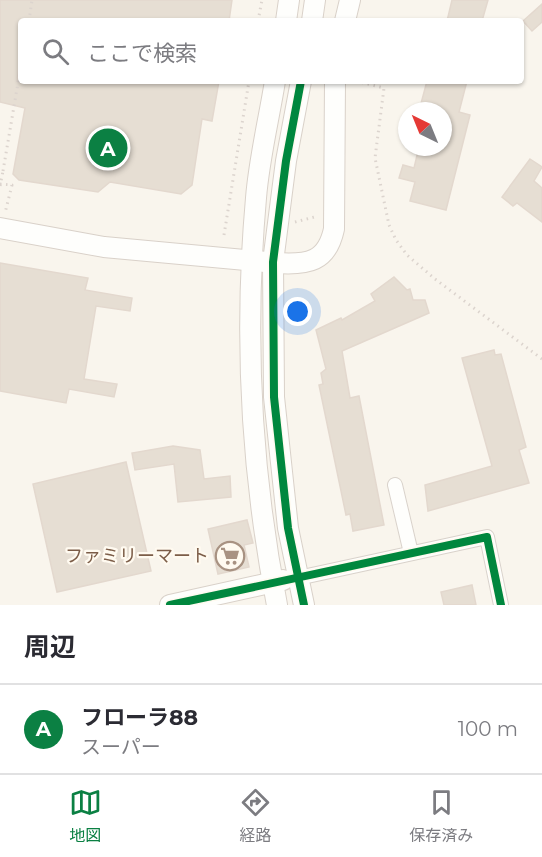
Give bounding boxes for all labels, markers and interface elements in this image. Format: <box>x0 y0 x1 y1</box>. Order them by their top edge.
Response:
search box <box>18 18 524 84</box>
icon: search <box>39 35 72 68</box>
text: ここで検索 <box>87 40 197 67</box>
north arrow <box>398 102 452 156</box>
pin: A <box>88 126 128 170</box>
your location <box>283 297 312 326</box>
supermarket icon: ファミリーマート <box>214 540 246 572</box>
place label: ファミリーマート <box>65 545 209 567</box>
text: 周辺 <box>24 631 76 663</box>
text: フローラ88 <box>81 704 198 731</box>
text: A <box>36 717 51 741</box>
text: 100 m <box>458 717 518 741</box>
text: スーパー <box>81 735 161 759</box>
tab: 地図 <box>69 786 102 846</box>
tab: 経路 <box>239 786 272 846</box>
tab: 保存済み <box>409 786 473 846</box>

